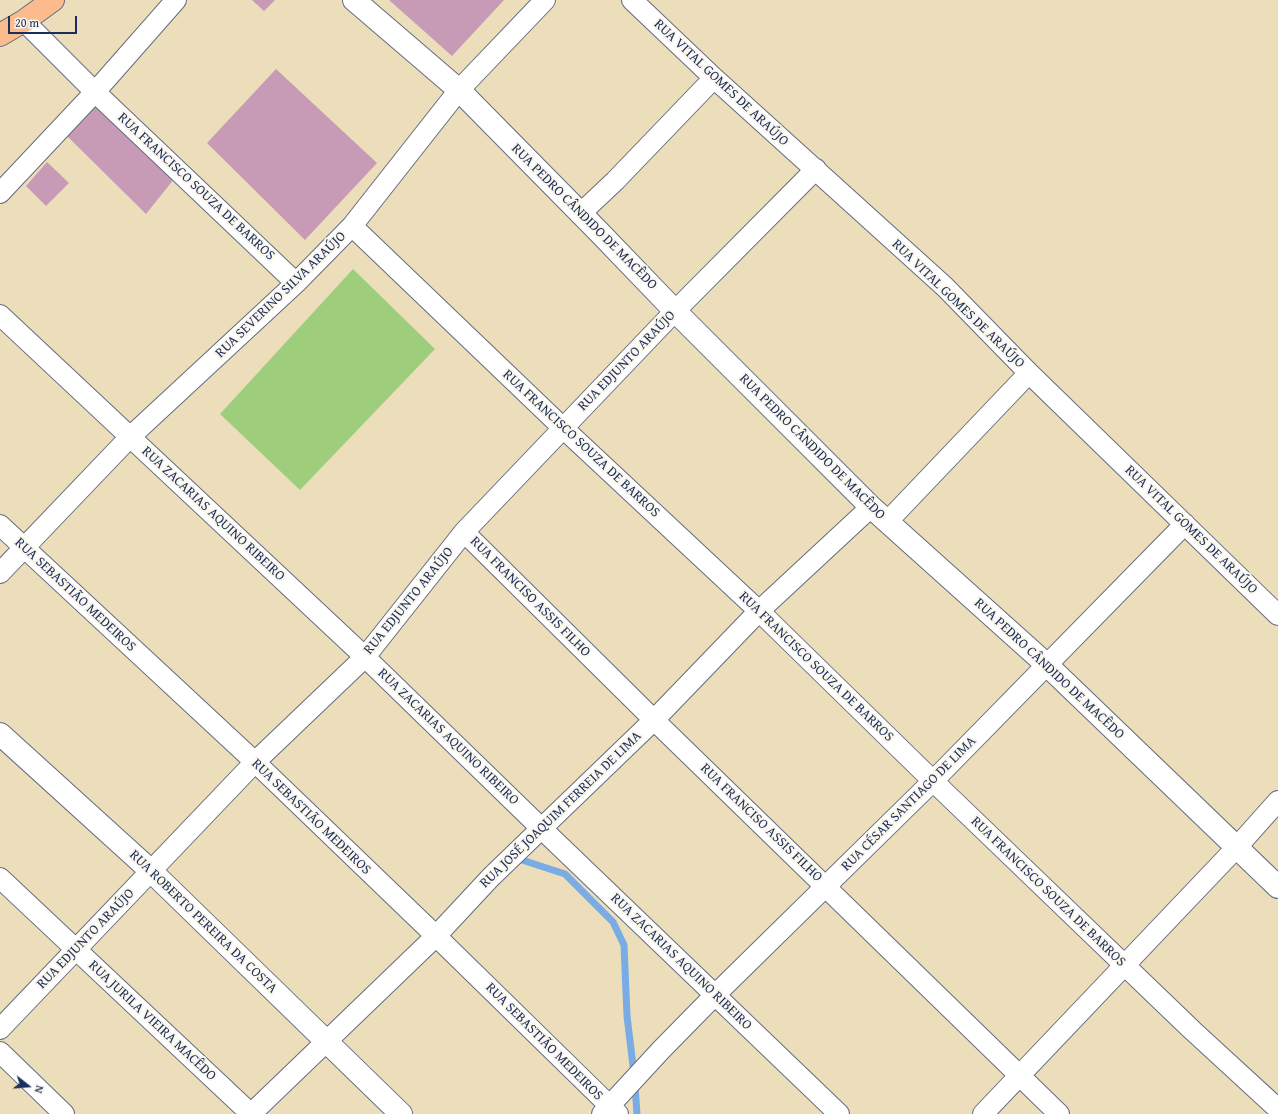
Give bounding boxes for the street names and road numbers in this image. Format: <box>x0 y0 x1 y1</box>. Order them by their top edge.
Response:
street label: RUA VITAL GOMES DE ARAÚJO <box>650 16 792 150</box>
street label: RUA FRANCISCO SOUZA DE BARROS <box>114 110 278 264</box>
street label: RUA PEDRO CÂNDIDO DE MACÊDO <box>508 141 660 293</box>
street label: RUA SEVERINO SILVA ARAÚJO <box>212 228 350 362</box>
street label: RUA VITAL GOMES DE ARAÚJO <box>888 236 1028 372</box>
street label: RUA EDJUNTO ARAÚJO <box>575 307 679 415</box>
street label: RUA FRANCISCO SOUZA DE BARROS <box>499 367 663 521</box>
street label: RUA PEDRO CÂNDIDO DE MACÊDO <box>736 371 888 523</box>
street label: RUA ZACARIAS AQUINO RIBEIRO <box>138 443 288 585</box>
street label: RUA VITAL GOMES DE ARAÚJO <box>1121 462 1261 598</box>
street label: RUA FRANCISO ASSIS FILHO <box>466 533 594 661</box>
street label: RUA SEBASTIÃO MEDEIROS <box>11 534 139 656</box>
street label: RUA EDJUNTO ARAÚJO <box>361 544 457 658</box>
street label: RUA FRANCISCO SOUZA DE BARROS <box>735 588 897 746</box>
street label: RUA PEDRO CÂNDIDO DE MACÊDO <box>970 595 1128 743</box>
street label: RUA ZACARIAS AQUINO RIBEIRO <box>374 665 522 809</box>
street label: RUA JOSÉ JOAQUIM FERREIA DE LIMA <box>477 728 645 892</box>
street label: RUA CÉSAR SANTIAGO DE LIMA <box>838 733 980 875</box>
street label: RUA SEBASTIÃO MEDEIROS <box>248 756 374 878</box>
street label: RUA FRANCISO ASSIS FILHO <box>696 760 826 886</box>
street label: RUA FRANCISCO SOUZA DE BARROS <box>967 813 1129 971</box>
street label: RUA ROBERTO PEREIRA DA COSTA <box>126 847 280 997</box>
street label: RUA EDJUNTO ARAÚJO <box>34 885 138 993</box>
street label: RUA ZACARIAS AQUINO RIBEIRO <box>607 890 755 1034</box>
street label: RUA JURILA VIEIRA MACÊDO <box>85 957 219 1085</box>
street label: RUA SEBASTIÃO MEDEIROS <box>482 980 606 1104</box>

